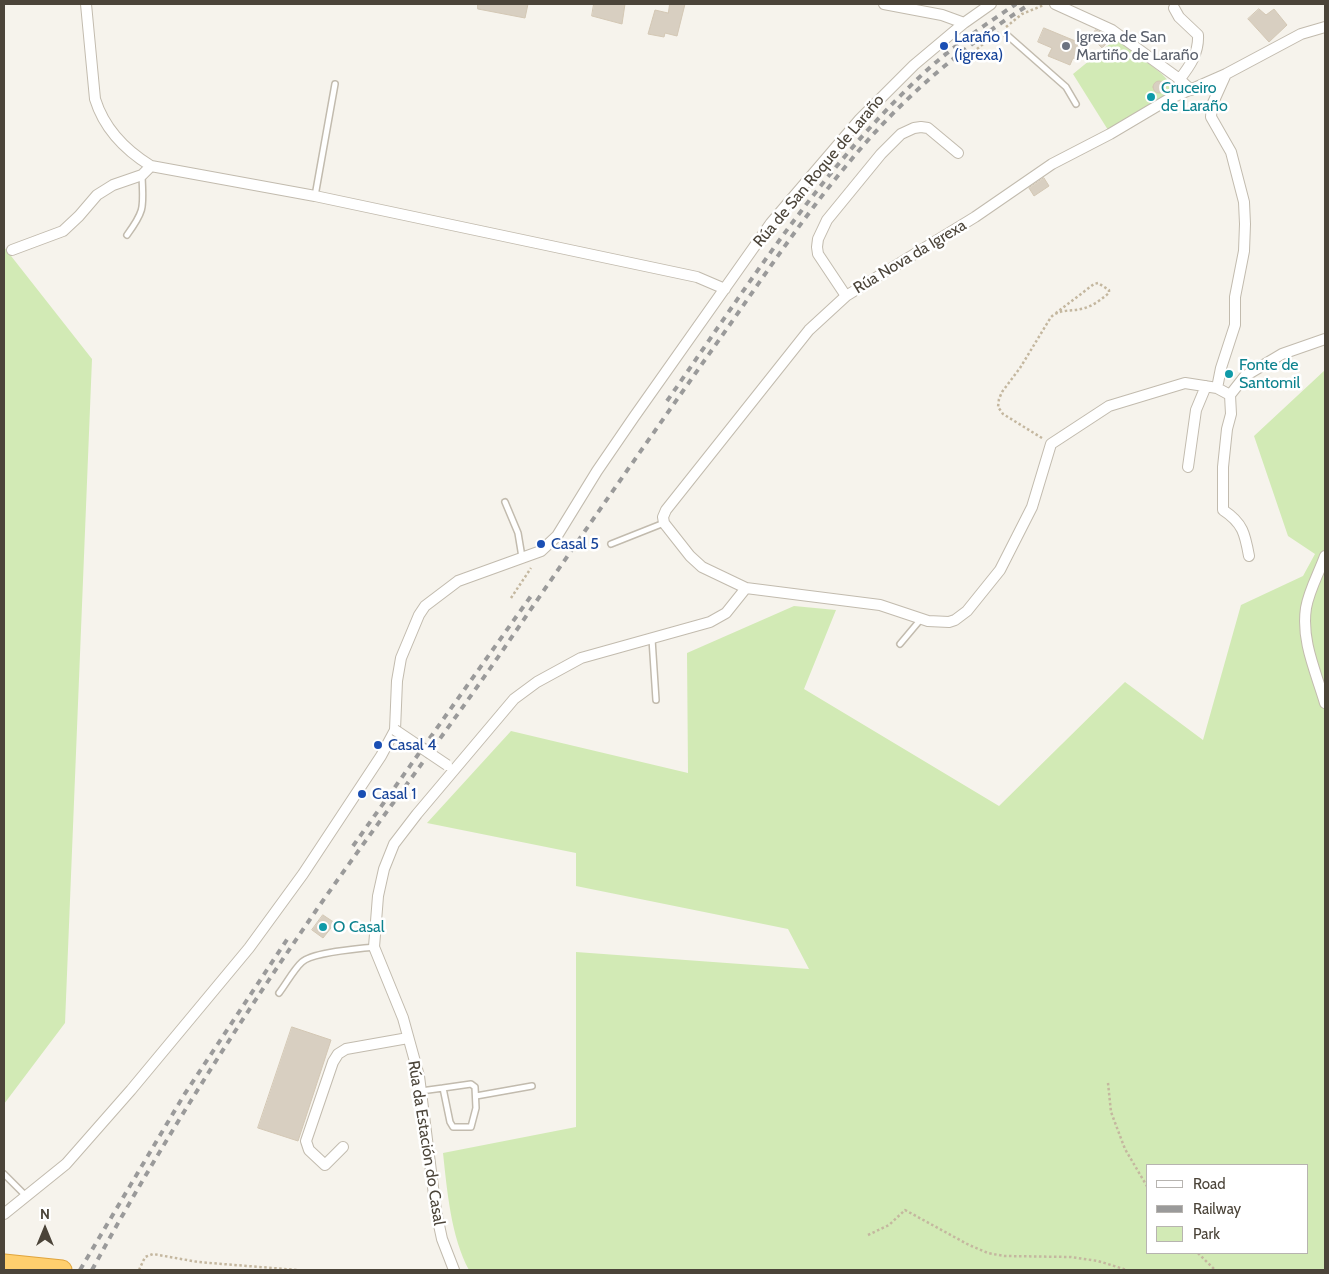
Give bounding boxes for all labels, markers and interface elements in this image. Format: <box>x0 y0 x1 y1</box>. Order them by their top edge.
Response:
place label: Laraño 1 (igrexa) <box>954 27 1009 65</box>
place label: Igrexa de San Martiño de Laraño <box>1076 27 1198 65</box>
marker: Laraño 1 (igrexa) <box>938 40 950 52</box>
marker: Igrexa de San Martiño de Laraño <box>1060 40 1072 52</box>
place label: Cruceiro de Laraño <box>1161 78 1228 116</box>
street label: Rúa de San Roque de Laraño <box>750 91 888 251</box>
marker: Cruceiro de Laraño <box>1145 91 1157 103</box>
street label: Rúa Nova da Igrexa <box>850 216 970 298</box>
place label: Fonte de Santomil <box>1239 355 1300 393</box>
marker: Fonte de Santomil <box>1223 368 1235 380</box>
place label: Casal 5 <box>551 534 599 554</box>
marker: Casal 5 <box>535 538 547 550</box>
place label: Casal 4 <box>388 735 436 755</box>
marker: Casal 4 <box>372 739 384 751</box>
place label: Casal 1 <box>372 784 416 804</box>
marker: Casal 1 <box>356 788 368 800</box>
place label: O Casal <box>333 917 385 937</box>
marker: O Casal <box>317 921 329 933</box>
street label: Rúa da Estación do Casal <box>403 1059 449 1227</box>
legend <box>1146 1164 1309 1254</box>
text: Road <box>1193 1175 1226 1193</box>
text: Railway <box>1193 1200 1241 1218</box>
north arrow <box>20 1204 70 1254</box>
text: N <box>40 1205 50 1223</box>
text: Park <box>1193 1225 1220 1243</box>

